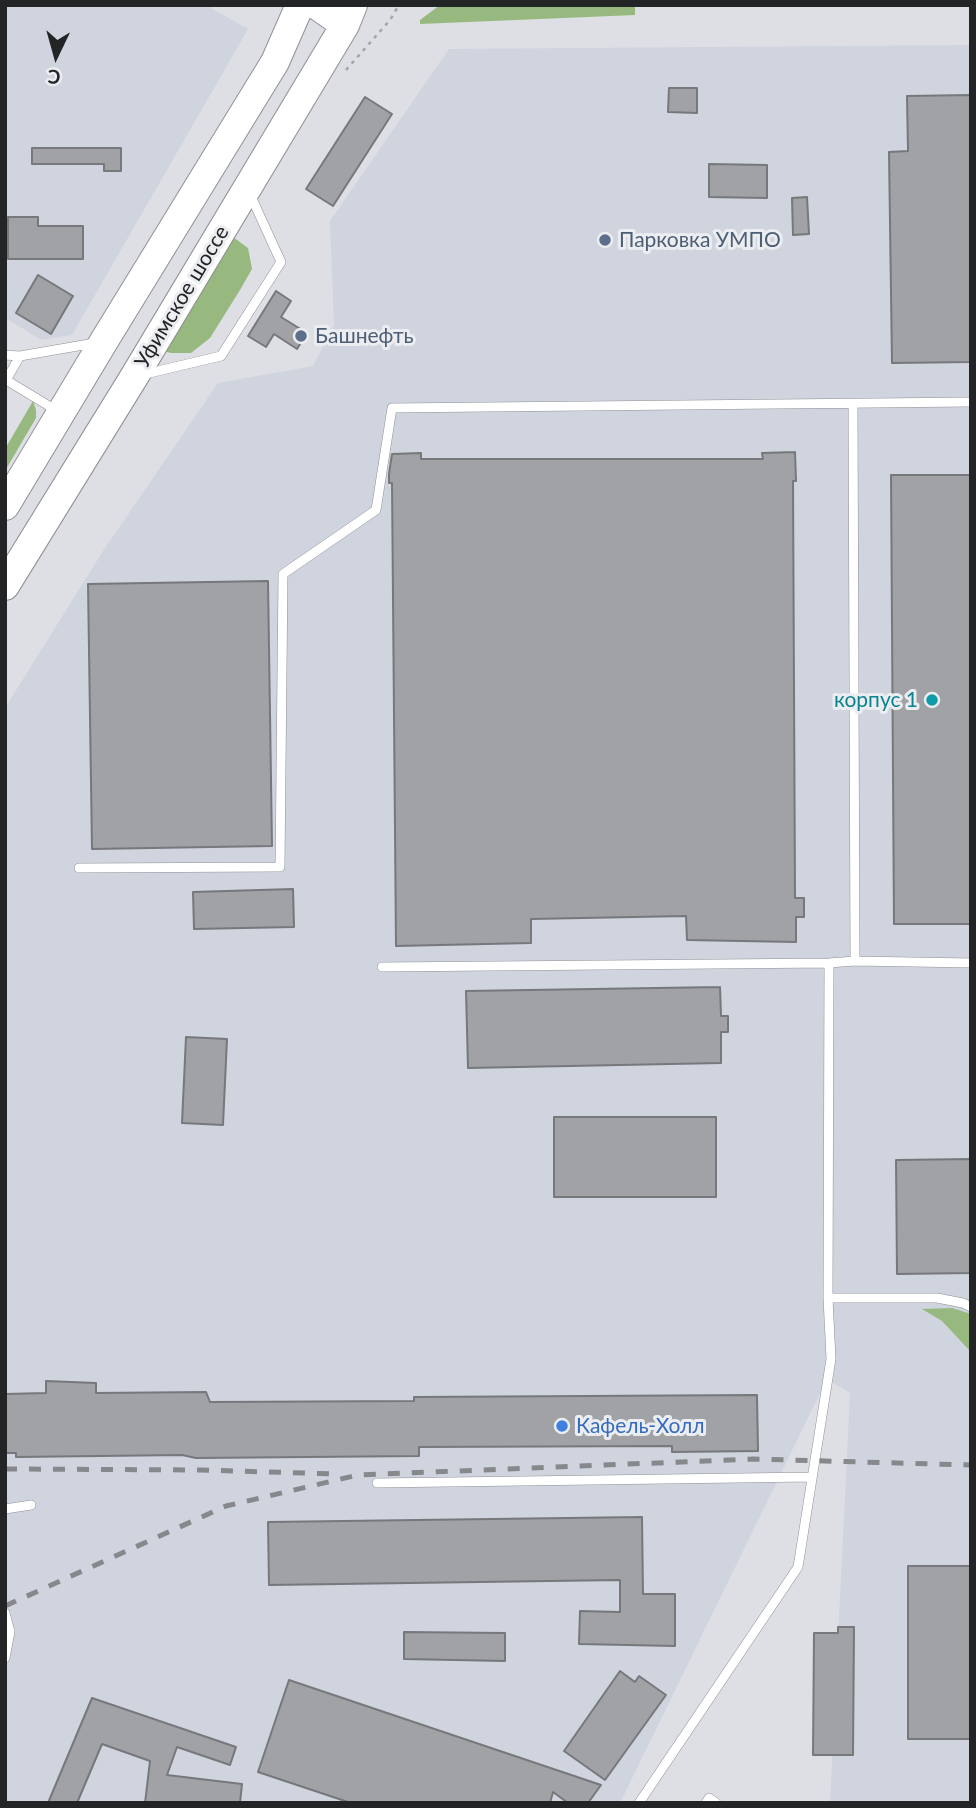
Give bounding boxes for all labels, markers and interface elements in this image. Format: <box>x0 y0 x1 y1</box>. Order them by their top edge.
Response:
north arrow <box>21 21 91 91</box>
text: С <box>47 65 61 89</box>
street label: Уфимское шоссе <box>130 221 234 373</box>
place label: Парковка УМПО <box>619 227 781 253</box>
marker: Парковка УМПО <box>597 232 613 248</box>
place label: Башнефть <box>315 323 414 349</box>
marker: Башнефть <box>293 328 309 344</box>
place label: корпус 1 <box>834 687 918 713</box>
marker: корпус 1 <box>924 692 940 708</box>
place label: Кафель-Холл <box>576 1413 705 1439</box>
marker: Кафель-Холл <box>554 1418 570 1434</box>

